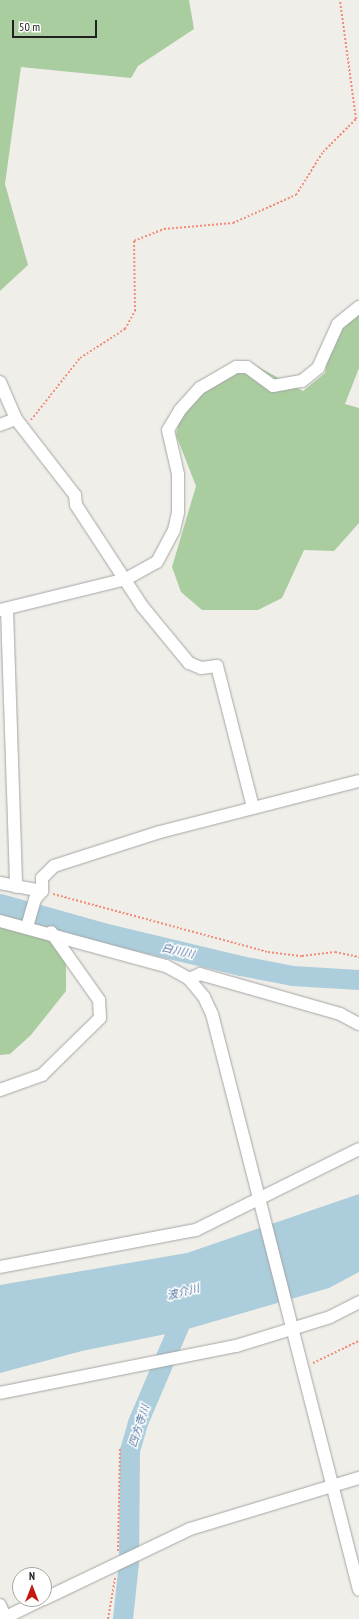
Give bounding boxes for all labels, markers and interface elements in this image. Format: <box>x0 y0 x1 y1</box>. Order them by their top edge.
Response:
scale bar <box>14 12 99 38</box>
text: 50 m <box>19 19 40 34</box>
water label: 白川川 <box>160 941 196 961</box>
water label: 波介川 <box>165 1282 201 1302</box>
water label: 四方寺川 <box>126 1403 152 1449</box>
north arrow <box>12 1567 52 1607</box>
text: N <box>29 1569 35 1583</box>

